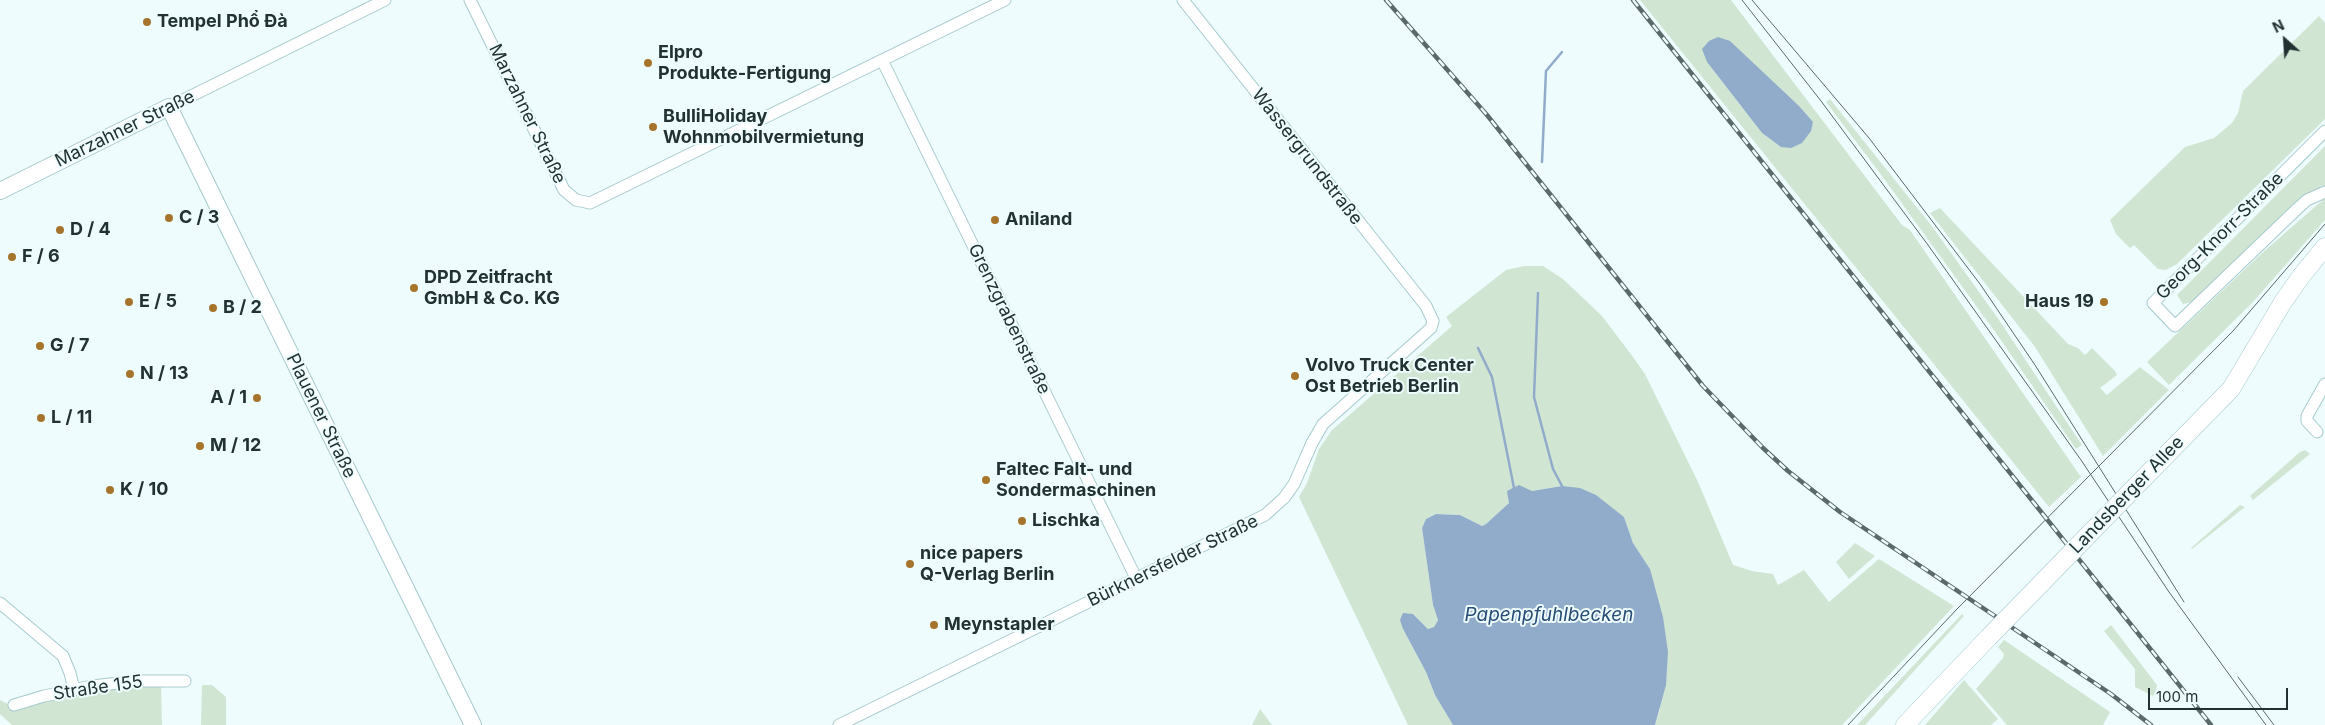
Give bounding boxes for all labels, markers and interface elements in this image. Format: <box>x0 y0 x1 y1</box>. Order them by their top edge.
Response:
place label: Tempel Phổ Đà <box>157 11 288 33</box>
north arrow <box>2260 15 2310 65</box>
marker: Tempel Phổ Đà <box>141 16 153 28</box>
text: N <box>2270 16 2287 36</box>
street label: Marzahner Straße <box>484 41 570 187</box>
place label: Elpro Produkte-Fertigung <box>658 42 831 84</box>
marker: Elpro Produkte-Fertigung <box>642 57 654 69</box>
street label: Wassergrundstraße <box>1247 85 1367 229</box>
street label: Marzahner Straße <box>52 86 198 172</box>
place label: BulliHoliday Wohnmobilvermietung <box>663 106 864 148</box>
marker: BulliHoliday Wohnmobilvermietung <box>647 121 659 133</box>
street label: Georg-Knorr-Straße <box>2152 168 2288 304</box>
place label: C / 3 <box>179 207 219 229</box>
place label: Aniland <box>1005 209 1072 231</box>
marker: C / 3 <box>163 212 175 224</box>
marker: Aniland <box>989 214 1001 226</box>
place label: D / 4 <box>70 219 111 241</box>
marker: D / 4 <box>54 224 66 236</box>
street label: Grenzgrabenstraße <box>963 240 1055 398</box>
place label: F / 6 <box>22 246 60 268</box>
marker: F / 6 <box>6 251 18 263</box>
place label: DPD Zeitfracht GmbH & Co. KG <box>424 267 560 310</box>
marker: DPD Zeitfracht GmbH & Co. KG <box>408 282 420 294</box>
place label: E / 5 <box>139 291 177 313</box>
place label: Haus 19 <box>2025 291 2094 313</box>
marker: E / 5 <box>123 296 135 308</box>
marker: Haus 19 <box>2098 296 2110 308</box>
place label: B / 2 <box>223 297 262 319</box>
marker: B / 2 <box>207 302 219 314</box>
place label: G / 7 <box>50 335 89 357</box>
marker: G / 7 <box>34 340 46 352</box>
street label: Plauener Straße <box>281 350 361 482</box>
place label: Volvo Truck Center Ost Betrieb Berlin <box>1305 355 1474 398</box>
place label: N / 13 <box>140 363 189 385</box>
marker: N / 13 <box>124 368 136 380</box>
marker: Volvo Truck Center Ost Betrieb Berlin <box>1289 370 1301 382</box>
place label: A / 1 <box>210 387 247 409</box>
marker: A / 1 <box>251 392 263 404</box>
place label: L / 11 <box>51 407 92 429</box>
marker: L / 11 <box>35 412 47 424</box>
street label: Landsberger Allee <box>2065 432 2189 558</box>
place label: M / 12 <box>210 435 261 457</box>
marker: M / 12 <box>194 440 206 452</box>
place label: Faltec Falt- und Sondermaschinen <box>996 459 1156 502</box>
marker: Faltec Falt- und Sondermaschinen <box>980 474 992 486</box>
place label: K / 10 <box>120 479 168 501</box>
marker: K / 10 <box>104 484 116 496</box>
place label: Lischka <box>1032 510 1100 532</box>
street label: Bürknersfelder Straße <box>1084 510 1262 612</box>
marker: Lischka <box>1016 515 1028 527</box>
place label: nice papers Q-Verlag Berlin <box>920 543 1054 586</box>
marker: nice papers Q-Verlag Berlin <box>904 558 916 570</box>
water label: Papenpfuhlbecken <box>1465 604 1633 626</box>
place label: Meynstapler <box>944 614 1055 636</box>
marker: Meynstapler <box>928 619 940 631</box>
street label: Straße 155 <box>52 671 144 705</box>
scale bar <box>2150 678 2290 710</box>
text: 100 m <box>2156 687 2198 706</box>

